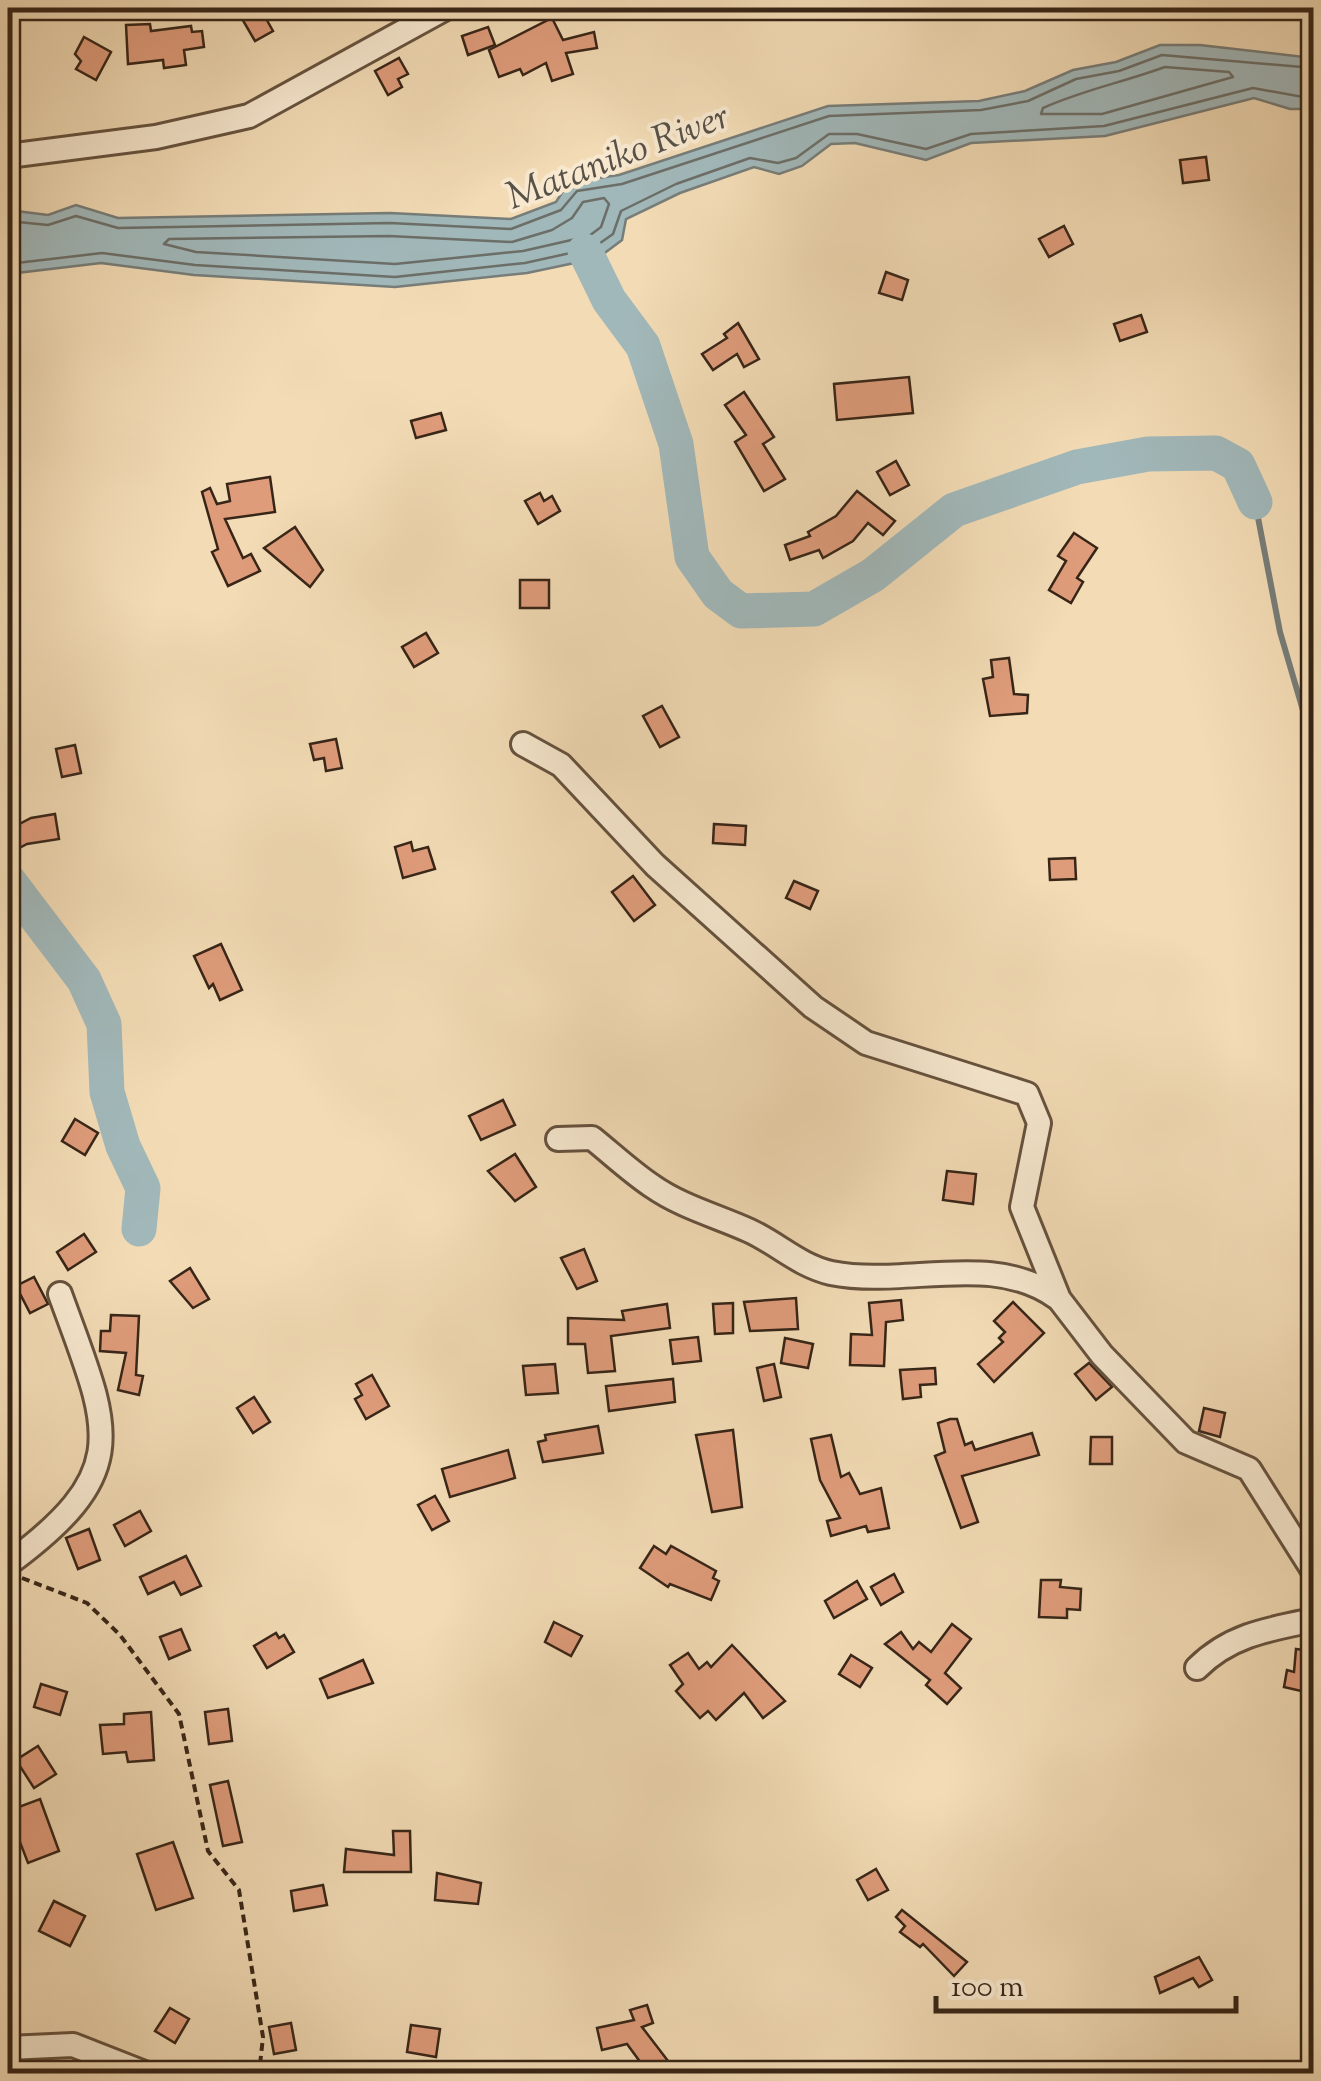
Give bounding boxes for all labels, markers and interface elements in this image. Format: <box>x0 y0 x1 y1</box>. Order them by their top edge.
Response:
water label: Mataniko River <box>499 91 738 226</box>
scale bar <box>936 1951 1236 2013</box>
text: 100 m <box>951 1967 1024 2010</box>

